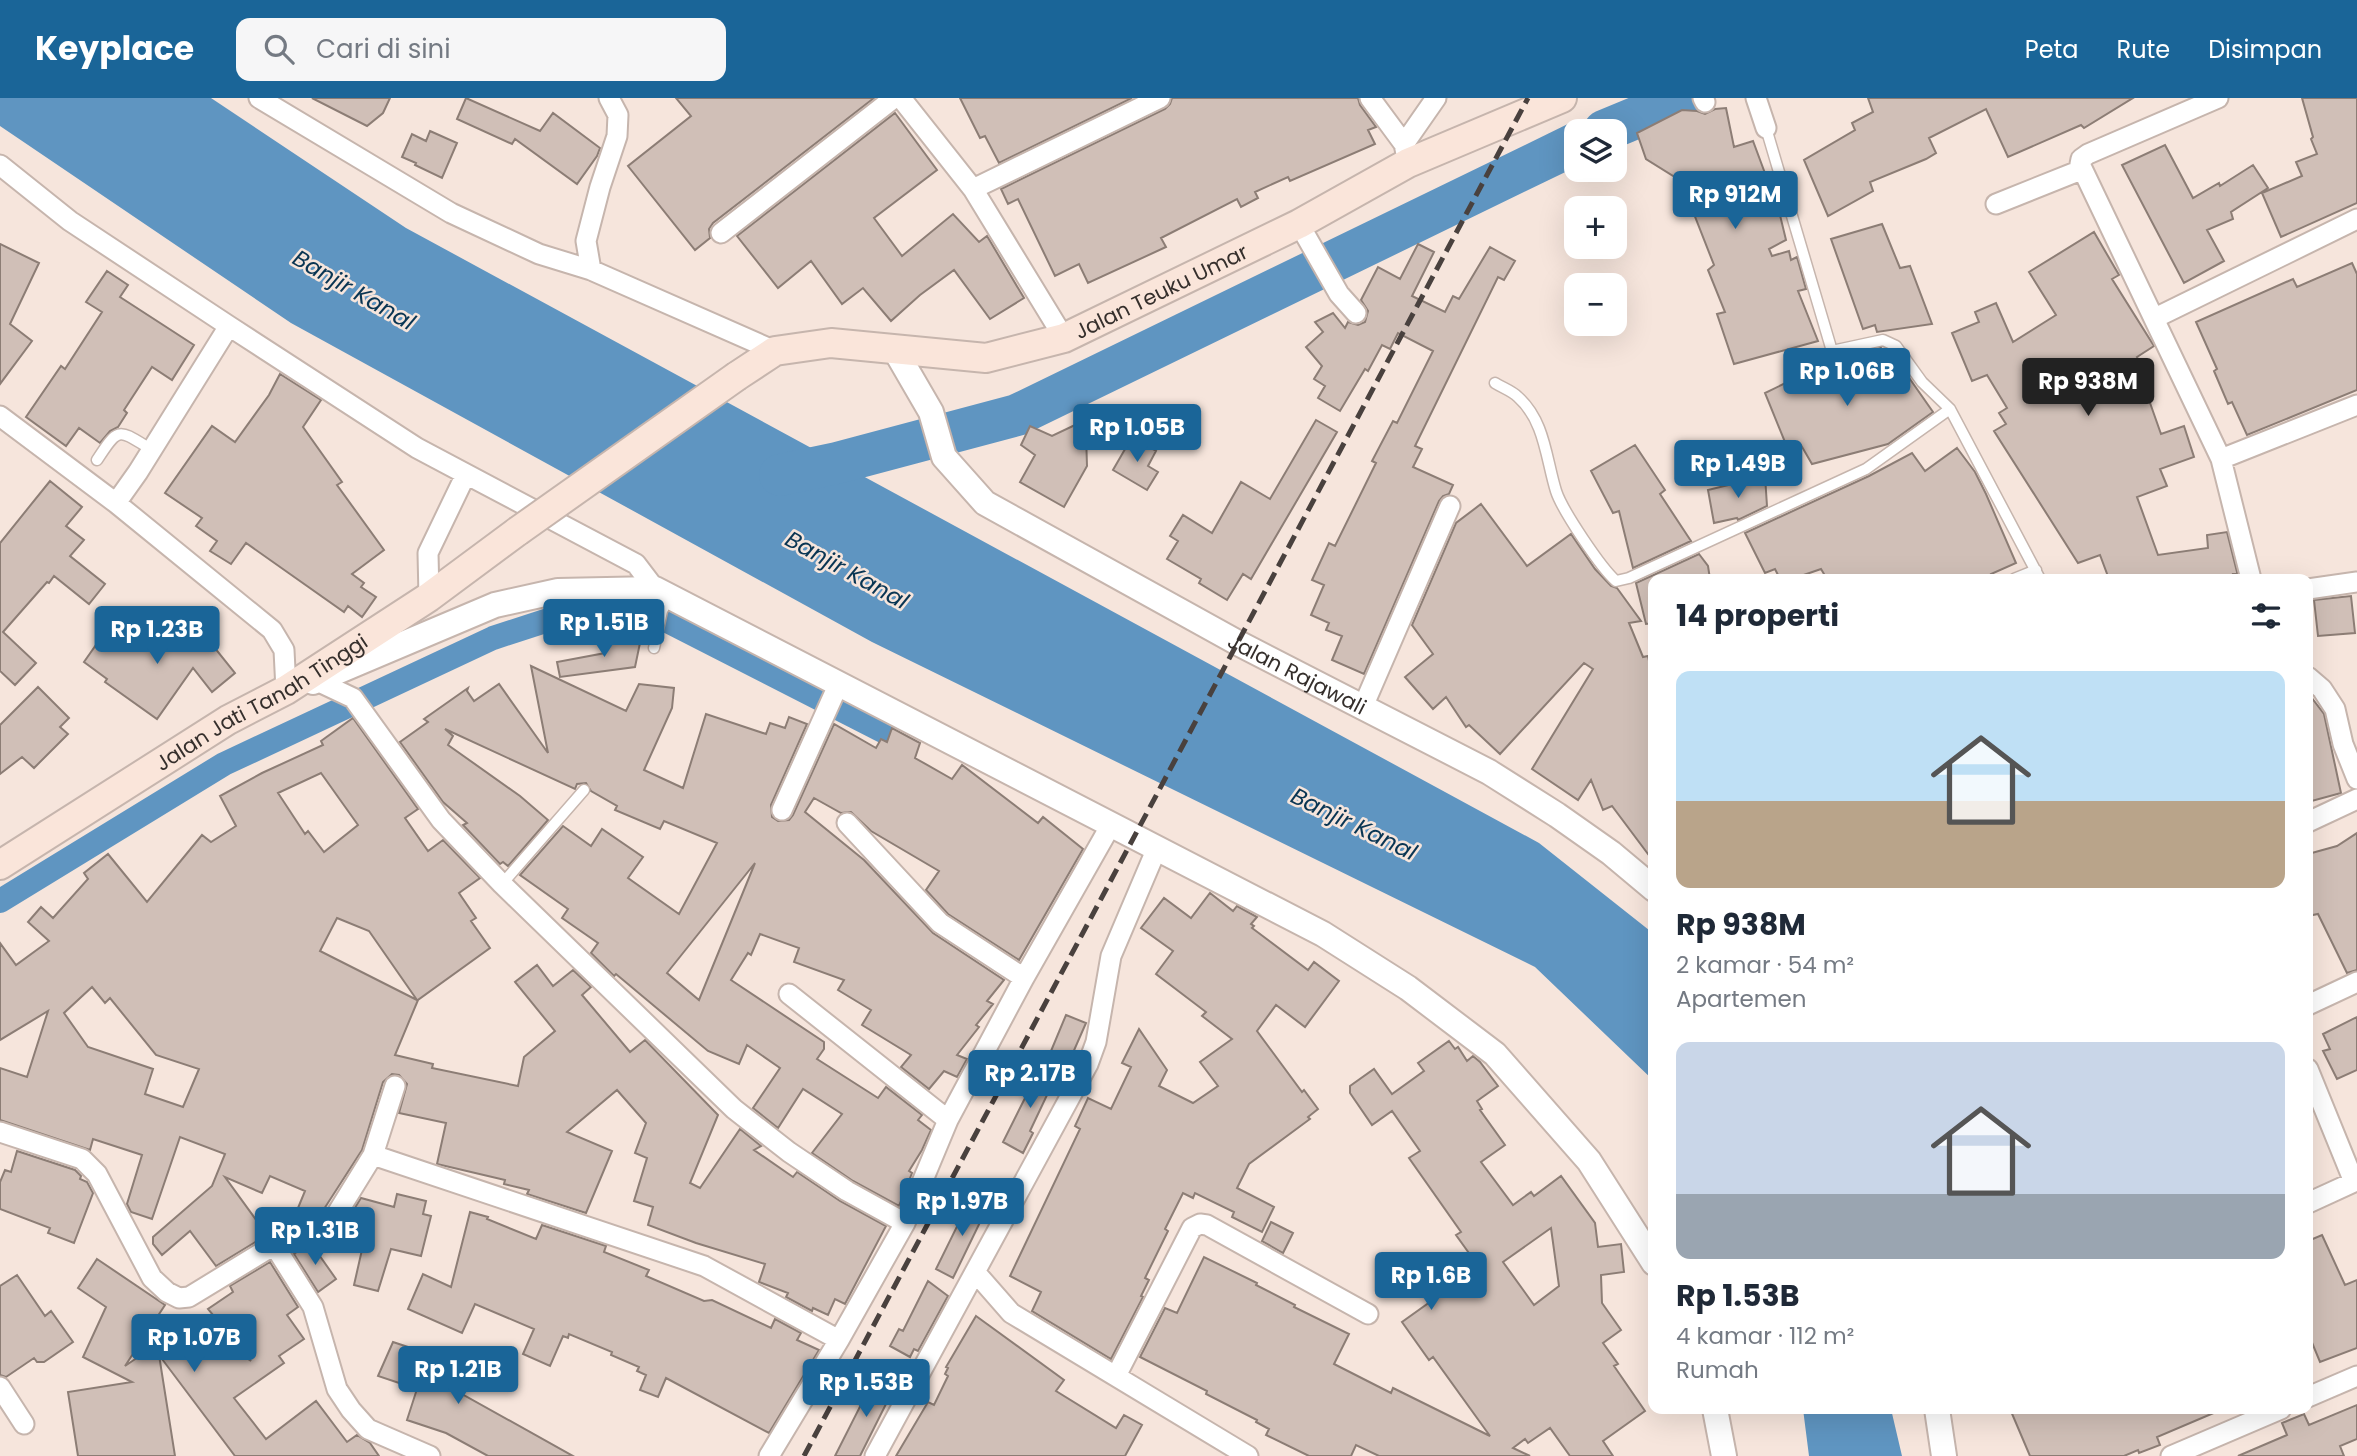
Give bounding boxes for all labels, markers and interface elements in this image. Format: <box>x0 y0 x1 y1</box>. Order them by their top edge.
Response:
search box <box>236 18 726 81</box>
text: Keyplace <box>35 25 194 72</box>
icon: search <box>260 30 298 68</box>
text: Cari di sini <box>316 31 451 67</box>
text: Peta <box>2025 33 2079 66</box>
text: Rute <box>2117 33 2170 66</box>
text: Disimpan <box>2208 33 2322 66</box>
map controls <box>1564 119 1627 336</box>
button: layers <box>1564 119 1627 182</box>
pin: Rp 912M <box>1670 172 1800 231</box>
text: Rp 912M <box>1689 178 1781 210</box>
button: + <box>1564 196 1627 259</box>
street label: Jalan Teuku Umar <box>1069 237 1253 345</box>
water label: Banjir Kanal <box>287 242 421 338</box>
button: − <box>1564 273 1627 336</box>
pin: Rp 1.06B <box>1775 348 1919 408</box>
text: Rp 1.06B <box>1799 355 1895 387</box>
pin: Rp 938M <box>2023 358 2153 418</box>
text: Rp 938M <box>2038 365 2138 397</box>
pin: Rp 1.05B <box>1065 404 1209 464</box>
text: Rp 1.05B <box>1089 411 1185 443</box>
pin: Rp 1.49B <box>1666 440 1810 500</box>
text: Rp 1.49B <box>1690 447 1786 479</box>
water label: Banjir Kanal <box>780 523 915 617</box>
text: 14 properti <box>1676 594 1839 637</box>
icon: filters <box>2247 597 2285 635</box>
pin: Rp 1.51B <box>532 600 676 659</box>
pin: Rp 1.23B <box>85 606 229 666</box>
text: Rp 1.51B <box>559 606 649 638</box>
text: Rp 1.23B <box>111 613 203 645</box>
street label: Jalan Jati Tanah Tinggi <box>149 626 373 777</box>
street label: Jalan Rajawali <box>1223 626 1372 721</box>
icon: home <box>1918 717 2044 843</box>
water label: Banjir Kanal <box>1286 780 1423 868</box>
text: Rp 938M <box>1676 903 1806 946</box>
text: 2 kamar · 54 m² <box>1676 949 1854 981</box>
text: Apartemen <box>1676 983 1806 1015</box>
pin: Rp 2.17B <box>958 1051 1102 1110</box>
text: Rp 2.17B <box>984 1057 1076 1089</box>
icon: home <box>1918 1088 2044 1214</box>
pin: Rp 1.97B <box>890 1178 1034 1238</box>
text: Rp 1.97B <box>916 1185 1008 1217</box>
pin: Rp 1.31B <box>243 1208 387 1267</box>
text: Rp 1.31B <box>271 1214 359 1246</box>
pin: Rp 1.6B <box>1366 1252 1496 1312</box>
text: Rp 1.6B <box>1391 1259 1471 1291</box>
text: Rp 1.53B <box>1676 1274 1799 1317</box>
pin: Rp 1.07B <box>122 1314 266 1374</box>
text: 4 kamar · 112 m² <box>1676 1320 1854 1352</box>
text: Rp 1.07B <box>147 1321 241 1353</box>
pin: Rp 1.21B <box>386 1346 530 1406</box>
text: Rp 1.21B <box>414 1353 502 1385</box>
text: Rumah <box>1676 1354 1759 1386</box>
pin: Rp 1.53B <box>794 1360 938 1419</box>
text: Rp 1.53B <box>819 1366 913 1398</box>

